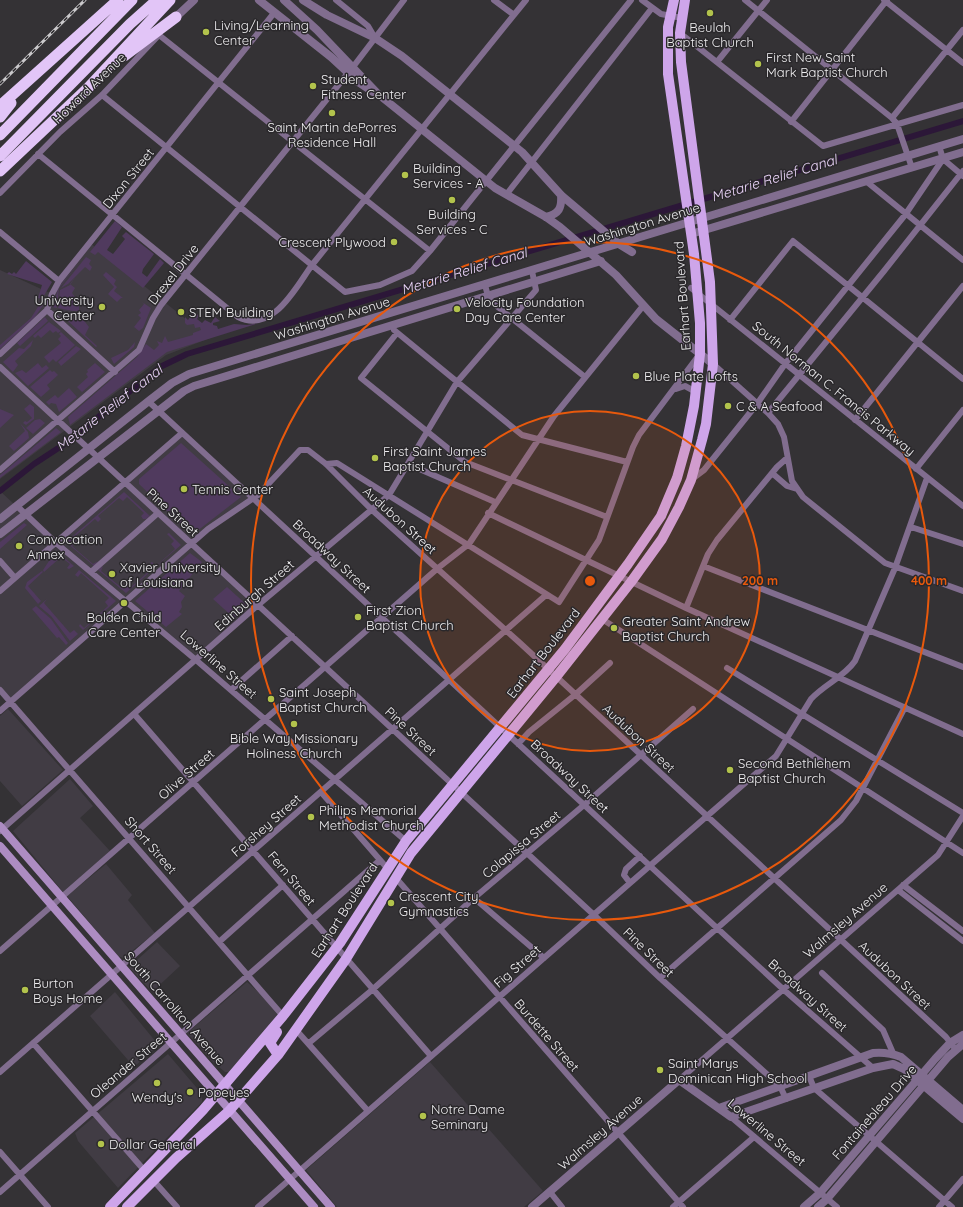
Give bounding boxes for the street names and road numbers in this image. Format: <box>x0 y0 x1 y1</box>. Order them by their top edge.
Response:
street label: Howard Avenue <box>49 49 129 127</box>
street label: Dixon Street <box>99 145 157 211</box>
street label: Washington Avenue <box>582 199 702 249</box>
street label: Drexel Drive <box>144 240 202 308</box>
street label: Earhart Boulevard <box>670 241 694 351</box>
street label: Washington Avenue <box>272 293 392 343</box>
street label: South Norman C. Francis Parkway <box>749 317 919 459</box>
street label: Audubon Street <box>360 483 440 557</box>
street label: Pine Street <box>144 484 202 540</box>
street label: Broadway Street <box>290 516 374 596</box>
street label: Edinburgh Street <box>211 556 297 634</box>
street label: Earhart Boulevard <box>503 605 583 701</box>
street label: Lowerline Street <box>177 626 261 702</box>
street label: Audubon Street <box>599 700 679 776</box>
street label: Pine Street <box>382 703 440 759</box>
street label: Broadway Street <box>528 736 612 816</box>
street label: Olive Street <box>155 745 217 803</box>
street label: Forshey Street <box>228 790 304 860</box>
street label: Colapissa Street <box>479 807 563 881</box>
street label: Short Street <box>122 813 180 877</box>
street label: Fern Street <box>265 848 319 908</box>
street label: Earhart Boulevard <box>307 860 381 960</box>
street label: Walmsley Avenue <box>799 879 891 961</box>
street label: Pine Street <box>620 924 678 980</box>
street label: Audubon Street <box>855 937 935 1013</box>
street label: Fig Street <box>490 941 544 991</box>
street label: South Carrollton Avenue <box>121 948 229 1068</box>
street label: Broadway Street <box>765 955 851 1035</box>
street label: Burdette Street <box>511 995 583 1075</box>
street label: Oleander Street <box>87 1028 169 1102</box>
street label: Fontainebleau Drive <box>828 1061 920 1163</box>
street label: Walmsley Avenue <box>554 1091 646 1173</box>
street label: Lowerline Street <box>725 1095 809 1169</box>

